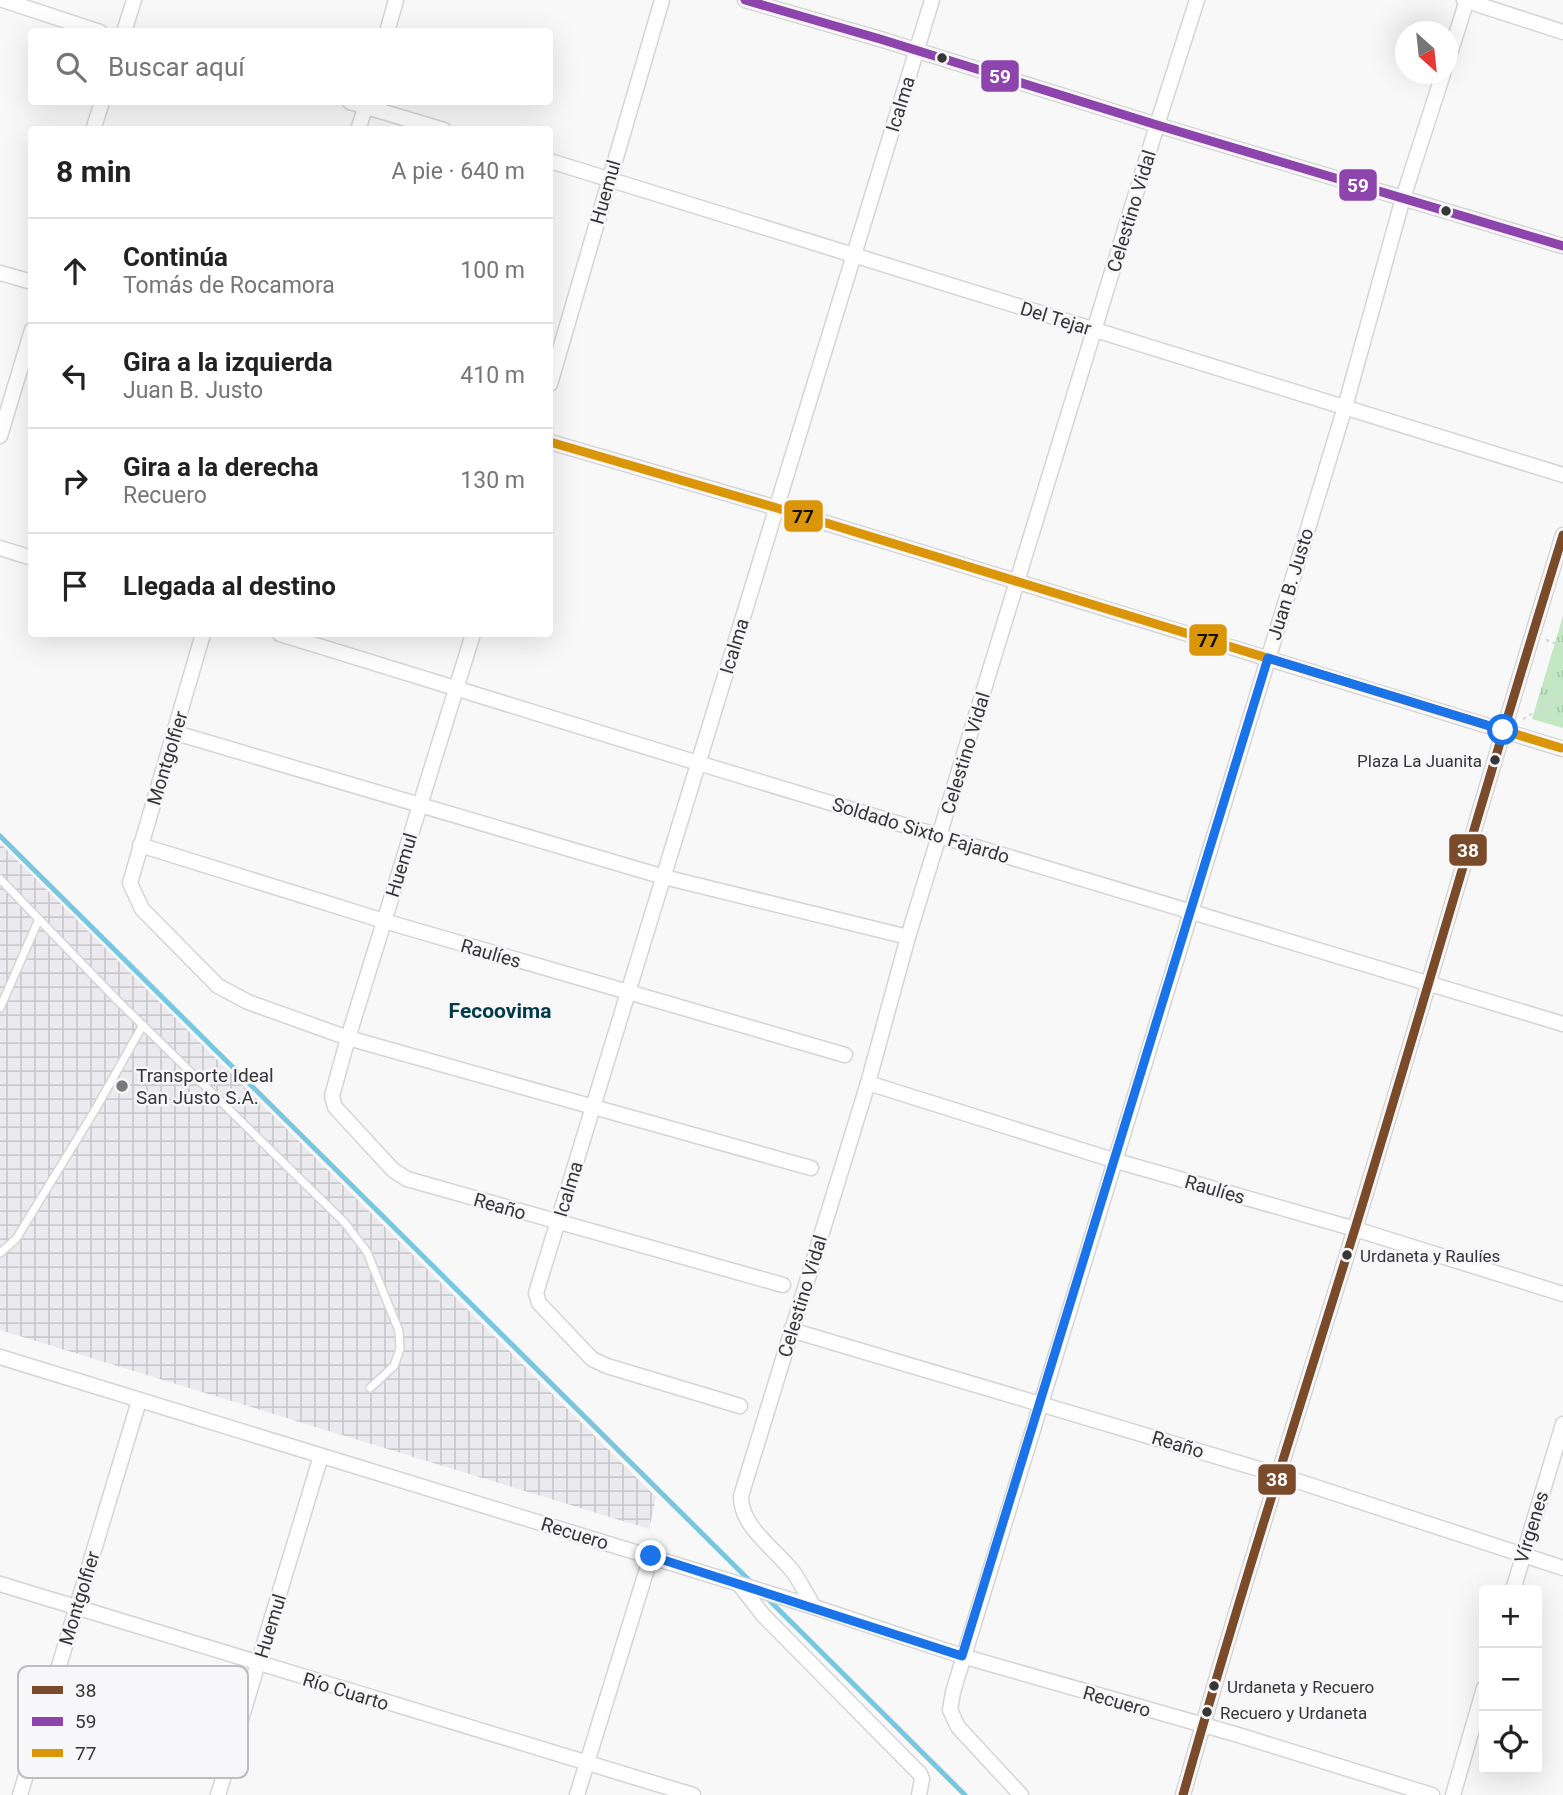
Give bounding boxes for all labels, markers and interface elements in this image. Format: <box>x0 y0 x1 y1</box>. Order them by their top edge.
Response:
north arrow <box>1395 21 1458 84</box>
search box <box>28 28 553 105</box>
icon: search <box>52 48 90 86</box>
unlabelled marker <box>935 51 949 65</box>
text: Buscar aquí <box>108 52 245 82</box>
line badge: 59 <box>980 59 1020 93</box>
text: 59 <box>989 65 1011 88</box>
street label: Icalma <box>881 73 920 135</box>
street label: Celestino Vidal <box>1102 147 1161 275</box>
text: 8 min <box>56 154 131 189</box>
street label: Huemul <box>585 157 626 227</box>
text: A pie · 640 m <box>392 158 525 185</box>
line badge: 59 <box>1338 168 1378 202</box>
text: 59 <box>1347 174 1369 197</box>
unlabelled marker <box>1439 204 1453 218</box>
text: Continúa <box>123 242 228 272</box>
icon: ahead <box>56 252 94 290</box>
text: 100 m <box>460 257 525 284</box>
text: Tomás de Rocamora <box>123 272 335 299</box>
street label: Del Tejar <box>1017 297 1095 340</box>
text: Gira a la izquierda <box>123 347 333 377</box>
icon: left <box>56 357 94 395</box>
text: 410 m <box>460 362 525 389</box>
text: Juan B. Justo <box>123 377 263 404</box>
text: Gira a la derecha <box>123 452 319 482</box>
icon: right <box>56 462 94 500</box>
text: 130 m <box>460 467 525 494</box>
text: Recuero <box>123 482 207 509</box>
line badge: 77 <box>783 499 824 533</box>
text: 77 <box>792 505 814 528</box>
street label: Juan B. Justo <box>1263 525 1318 643</box>
icon: arrive <box>56 567 94 605</box>
text: Llegada al destino <box>123 571 336 601</box>
street label: Icalma <box>715 615 754 677</box>
line badge: 77 <box>1188 623 1228 657</box>
text: 77 <box>1197 629 1219 652</box>
street label: Celestino Vidal <box>936 689 995 817</box>
street label: Montgolfier <box>142 708 193 808</box>
route start <box>1487 714 1518 745</box>
place label: Plaza La Juanita <box>1357 751 1482 771</box>
marker: Plaza La Juanita <box>1488 753 1502 767</box>
street label: Soldado Sixto Fajardo <box>829 793 1012 868</box>
street label: Huemul <box>381 830 422 900</box>
line badge: 38 <box>1448 833 1488 867</box>
text: 38 <box>1457 839 1479 862</box>
street label: Raulíes <box>458 934 524 973</box>
district label: Fecoovima <box>449 999 551 1023</box>
place label: Transporte Ideal San Justo S.A. <box>136 1064 274 1109</box>
marker: Transporte Ideal San Justo S.A. <box>114 1078 130 1094</box>
street label: Icalma <box>549 1158 588 1220</box>
street label: Raulíes <box>1182 1170 1248 1209</box>
street label: Reaño <box>471 1188 529 1225</box>
street label: Celestino Vidal <box>773 1232 832 1360</box>
place label: Urdaneta y Raulíes <box>1360 1246 1500 1266</box>
marker: Urdaneta y Raulíes <box>1340 1248 1354 1262</box>
street label: Reaño <box>1149 1426 1207 1463</box>
line badge: 38 <box>1257 1463 1297 1496</box>
text: 38 <box>1266 1468 1288 1491</box>
street label: Vírgenes <box>1510 1488 1553 1566</box>
street label: Recuero <box>538 1512 611 1555</box>
route end <box>635 1540 666 1571</box>
street label: Montgolfier <box>54 1548 105 1648</box>
map controls <box>1479 1585 1542 1774</box>
button: + <box>1479 1585 1542 1648</box>
street label: Huemul <box>250 1591 291 1661</box>
button: − <box>1479 1648 1542 1711</box>
legend <box>18 1666 248 1778</box>
street label: Río Cuarto <box>300 1667 392 1715</box>
place label: Urdaneta y Recuero <box>1227 1677 1374 1697</box>
text: 38 <box>75 1679 96 1702</box>
marker: Urdaneta y Recuero <box>1207 1679 1221 1693</box>
street label: Recuero <box>1080 1681 1153 1722</box>
place label: Recuero y Urdaneta <box>1220 1703 1367 1723</box>
marker: Recuero y Urdaneta <box>1200 1705 1214 1719</box>
text: 59 <box>75 1710 96 1733</box>
button: locate <box>1479 1711 1542 1774</box>
text: 77 <box>75 1742 96 1765</box>

